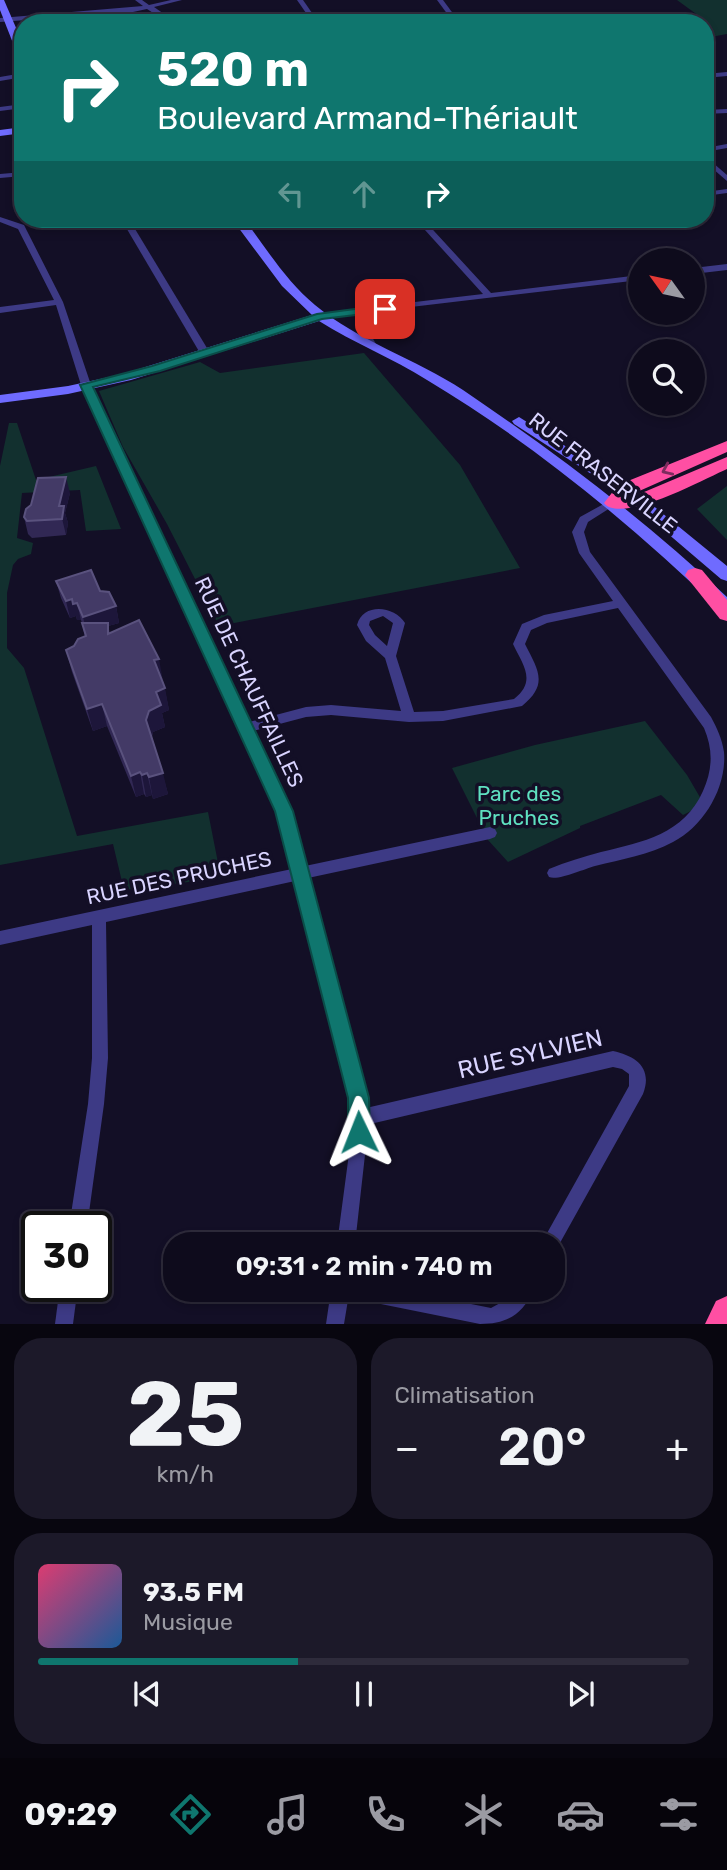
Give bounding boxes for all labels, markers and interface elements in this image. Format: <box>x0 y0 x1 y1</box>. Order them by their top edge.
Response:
text: 520 m <box>157 40 309 98</box>
icon: right <box>42 42 133 133</box>
text: Boulevard Armand-Thériault <box>157 99 578 137</box>
icon: left <box>272 175 310 213</box>
icon: ahead <box>345 175 383 213</box>
icon: right <box>418 175 456 213</box>
north arrow <box>628 248 705 326</box>
map controls <box>628 248 705 416</box>
pin <box>355 279 415 339</box>
icon: arrive <box>366 290 404 328</box>
button: search <box>628 339 705 416</box>
street label: RUE FRASERVILLE <box>524 407 682 538</box>
one-way arrow <box>662 462 674 476</box>
street label: RUE DE CHAUFFAILLES <box>190 573 309 791</box>
park label: Parc des Pruches <box>477 781 561 830</box>
street label: RUE DES PRUCHES <box>84 846 274 909</box>
street label: RUE SYLVIEN <box>455 1024 605 1084</box>
position arrow <box>322 1095 396 1169</box>
speed limit sign: 30 <box>21 1211 112 1302</box>
text: 09:31 · 2 min · 740 m <box>235 1251 493 1282</box>
text: 25 <box>126 1360 244 1468</box>
text: Climatisation <box>395 1381 535 1409</box>
text: 20° <box>498 1416 587 1478</box>
text: − <box>395 1425 419 1471</box>
text: + <box>665 1425 689 1471</box>
text: km/h <box>157 1460 214 1488</box>
text: 93.5 FM <box>143 1577 244 1608</box>
text: Musique <box>143 1608 233 1636</box>
icon: previous <box>128 1675 166 1713</box>
icon: pause <box>345 1675 383 1713</box>
icon: next <box>562 1675 600 1713</box>
icon: directions <box>166 1790 215 1839</box>
icon: music <box>263 1790 312 1839</box>
icon: phone <box>361 1790 410 1839</box>
icon: climate <box>459 1790 508 1839</box>
icon: car <box>556 1790 605 1839</box>
icon: filters <box>654 1790 703 1839</box>
text: 09:29 <box>24 1795 117 1833</box>

